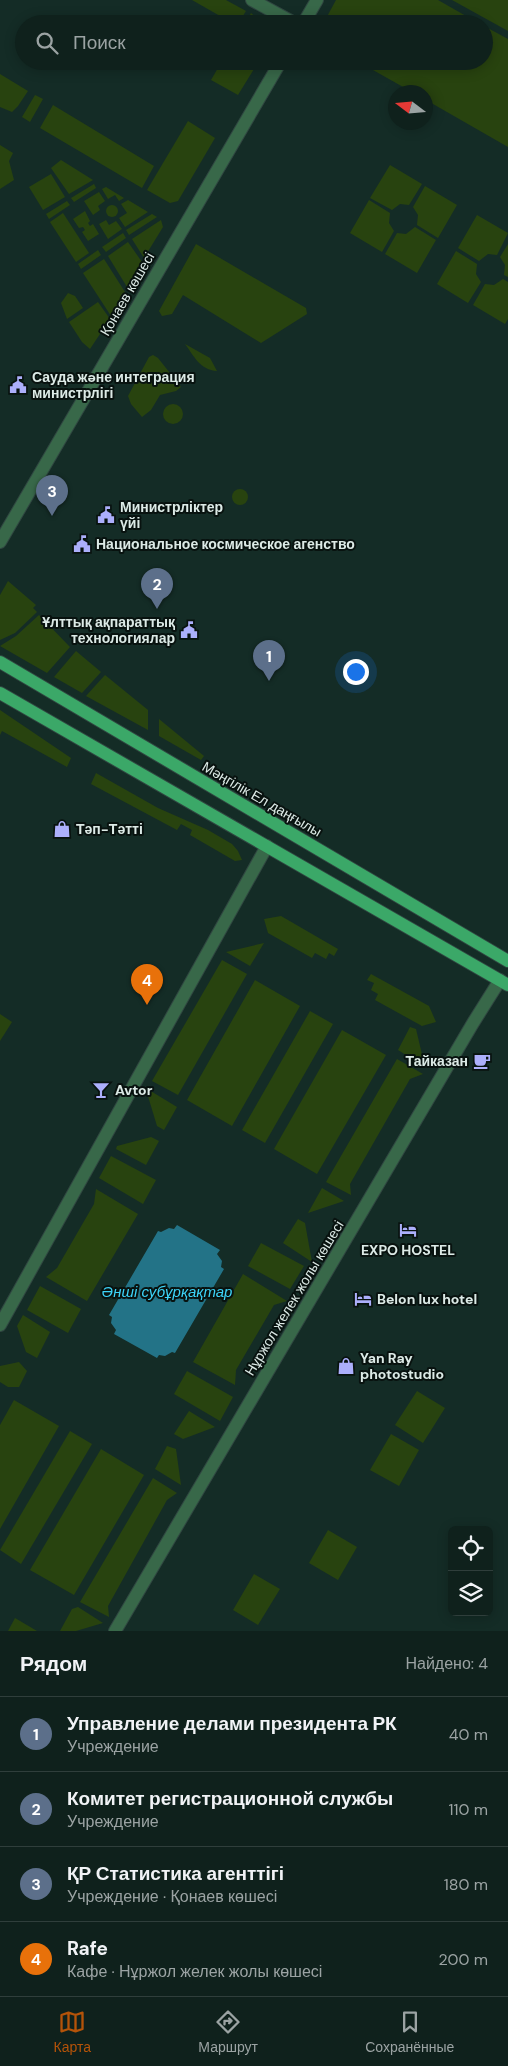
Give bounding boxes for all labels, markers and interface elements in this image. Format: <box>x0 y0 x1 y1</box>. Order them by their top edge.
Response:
search box <box>15 15 493 70</box>
icon: search <box>33 29 61 57</box>
text: Поиск <box>73 30 126 55</box>
north arrow <box>388 85 433 130</box>
street label: Қонаев көшесі <box>96 249 158 339</box>
place label: Сауда жəне интеграция министрлігі <box>32 368 195 402</box>
public building icon: Сауда жəне интеграция министрлігі <box>8 375 28 395</box>
pin: 3 <box>36 475 68 516</box>
place label: Министрліктер үйі <box>120 498 223 532</box>
public building icon: Министрліктер үйі <box>96 505 116 525</box>
public building icon: Национальное космическое агенство <box>72 534 92 554</box>
place label: Национальное космическое агенство <box>96 535 355 553</box>
pin: 2 <box>141 568 173 609</box>
place label: Ұлттық ақпараттық технологиялар <box>42 613 175 647</box>
public building icon: Ұлттық ақпараттық технологиялар <box>179 620 199 640</box>
pin: 1 <box>253 640 285 681</box>
your location <box>343 659 369 685</box>
street label: Мәңгілік Ел даңғылы <box>199 757 325 841</box>
shop icon: Тәп-Тәтті <box>52 819 72 839</box>
place label: Тәп-Тәтті <box>76 820 143 838</box>
pin: 4 <box>131 964 163 1005</box>
cafe icon: Тайказан <box>472 1051 492 1071</box>
place label: Тайказан <box>405 1052 468 1070</box>
bar icon: Avtor <box>91 1080 111 1100</box>
place label: Avtor <box>115 1081 153 1099</box>
street label: Нұржол желек жолы көшесі <box>240 1217 348 1379</box>
hotel icon: EXPO HOSTEL <box>398 1220 418 1240</box>
place label: EXPO HOSTEL <box>361 1241 455 1259</box>
water label: Әнші субұрқақтар <box>102 1282 232 1302</box>
hotel icon: Belon lux hotel <box>353 1289 373 1309</box>
place label: Belon lux hotel <box>377 1290 477 1308</box>
place label: Yan Ray photostudio <box>360 1349 444 1383</box>
shop icon: Yan Ray photostudio <box>336 1356 356 1376</box>
map controls <box>448 1526 493 1616</box>
button: locate <box>448 1526 493 1571</box>
button: layers <box>448 1571 493 1616</box>
text: Рядом <box>20 1650 87 1678</box>
text: Найдено: 4 <box>405 1653 488 1674</box>
text: Управление делами президента РК <box>67 1711 397 1736</box>
text: 1 <box>33 1724 39 1745</box>
text: 40 m <box>449 1724 488 1745</box>
text: Учреждение <box>67 1736 159 1757</box>
text: Комитет регистрационной службы <box>67 1786 393 1811</box>
text: 2 <box>31 1799 41 1820</box>
text: 110 m <box>449 1799 488 1820</box>
text: Учреждение <box>67 1811 159 1832</box>
text: ҚР Статистика агенттігі <box>67 1861 284 1886</box>
text: 3 <box>31 1874 41 1895</box>
text: 180 m <box>444 1874 488 1895</box>
text: Учреждение · Қонаев көшесі <box>67 1886 277 1907</box>
text: Rafe <box>67 1936 108 1961</box>
text: 4 <box>31 1949 41 1970</box>
text: 200 m <box>439 1949 488 1970</box>
text: Кафе · Нұржол желек жолы көшесі <box>67 1961 322 1982</box>
tab: Карта <box>54 2008 91 2056</box>
tab: Маршрут <box>198 2008 258 2056</box>
tab: Сохранённые <box>365 2008 454 2056</box>

